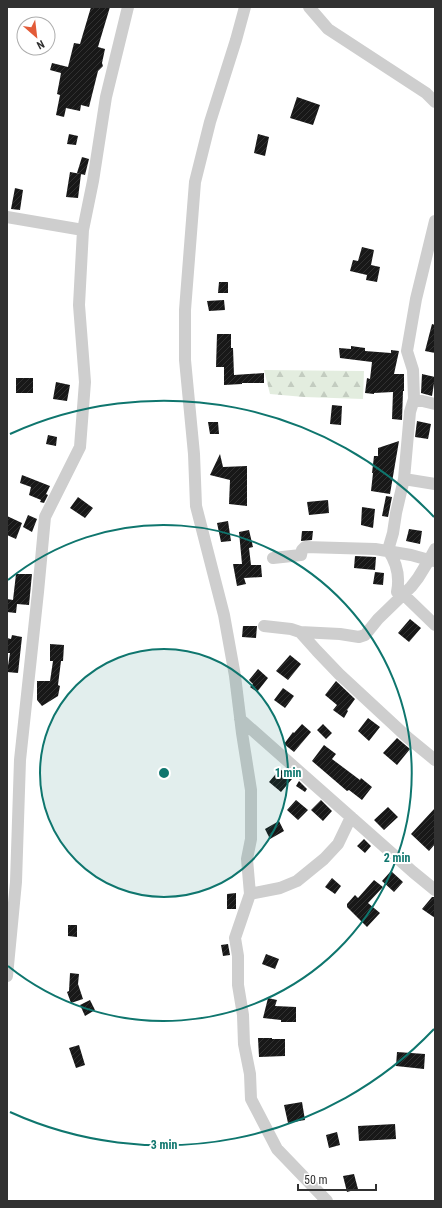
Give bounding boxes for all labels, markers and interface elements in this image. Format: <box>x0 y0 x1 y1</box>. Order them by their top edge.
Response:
north arrow <box>16 16 56 56</box>
text: N <box>34 37 46 52</box>
centre of rings <box>157 766 171 780</box>
text: 1 min <box>275 766 301 780</box>
text: 2 min <box>384 851 410 865</box>
text: 3 min <box>151 1138 177 1152</box>
scale bar <box>298 1166 376 1192</box>
text: 50 m <box>304 1173 328 1187</box>

